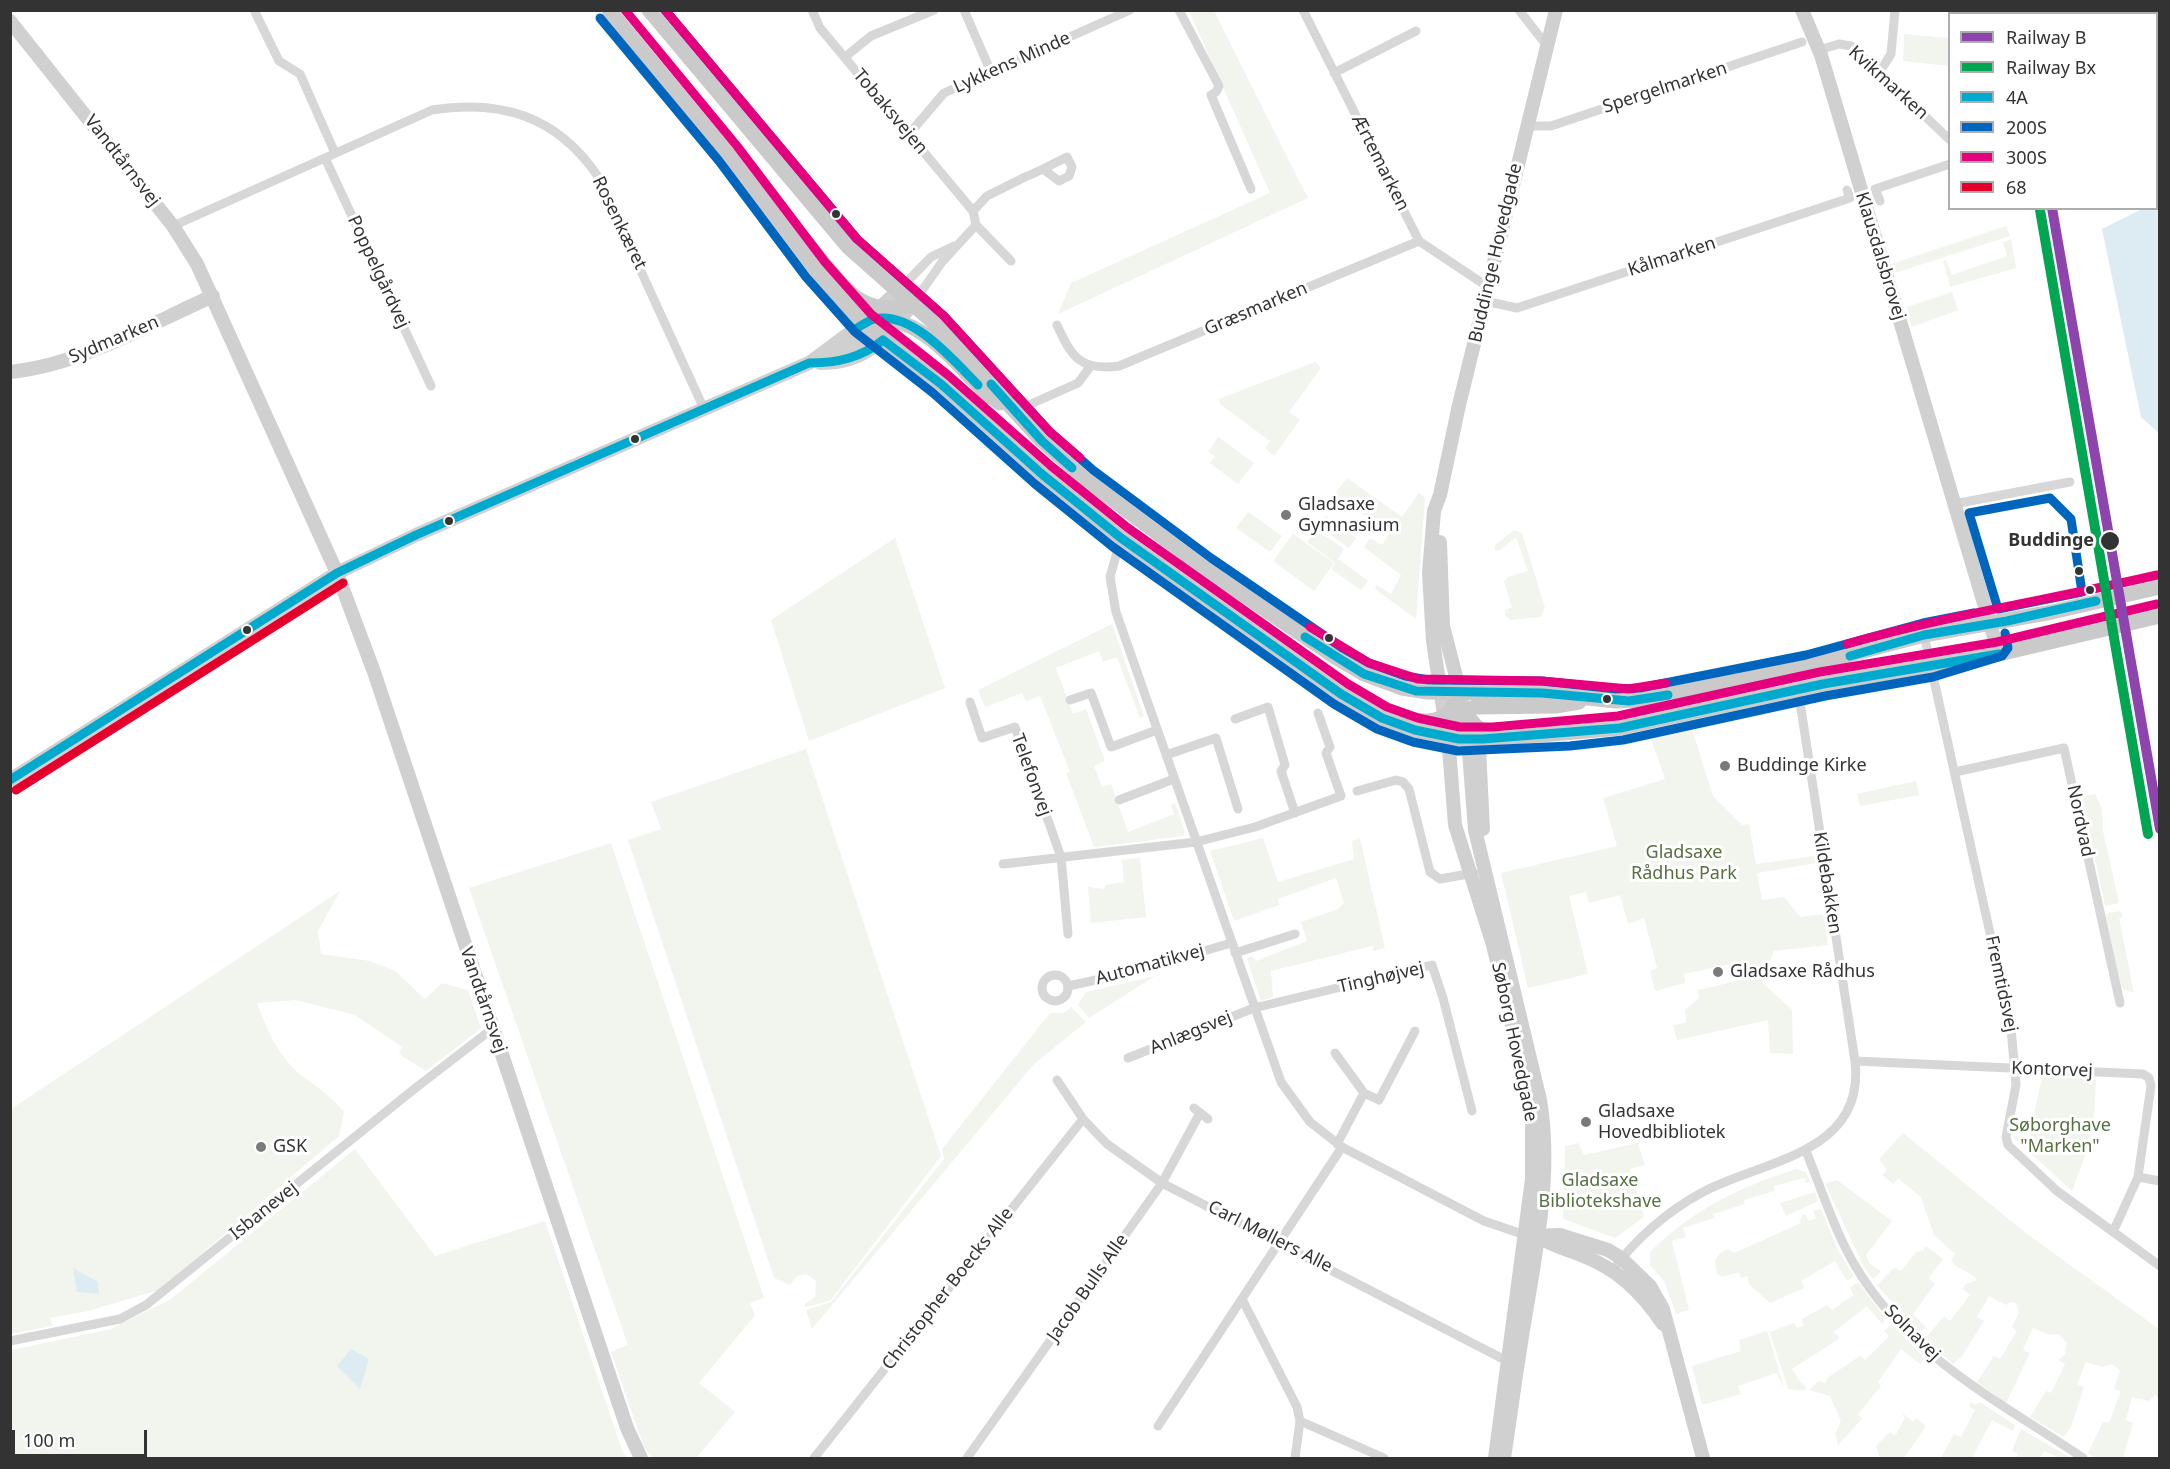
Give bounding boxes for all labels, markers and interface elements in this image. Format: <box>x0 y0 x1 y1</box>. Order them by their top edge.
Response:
legend <box>1948 12 2158 210</box>
text: Railway B <box>2006 25 2086 49</box>
street label: Lykkens Minde <box>950 28 1074 98</box>
street label: Kvikmarken <box>1844 42 1932 124</box>
text: Railway Bx <box>2006 55 2096 79</box>
street label: Spergelmarken <box>1600 58 1730 118</box>
street label: Tobaksvejen <box>848 65 932 159</box>
text: 4A <box>2006 85 2028 109</box>
street label: Vandtårnsvej <box>79 111 165 211</box>
street label: Ærtemarken <box>1346 111 1414 215</box>
text: 200S <box>2006 115 2047 139</box>
text: 300S <box>2006 145 2047 169</box>
street label: Buddinge Hovedgade <box>1465 161 1527 345</box>
street label: Rosenkæret <box>587 173 651 273</box>
text: 68 <box>2006 175 2027 199</box>
street label: Klausdalsbrovej <box>1850 189 1910 323</box>
unlabelled marker <box>830 208 842 220</box>
street label: Poppelgårdvej <box>342 212 414 332</box>
street label: Kålmarken <box>1625 233 1719 281</box>
street label: Græsmarken <box>1201 278 1311 340</box>
street label: Sydmarken <box>66 311 162 369</box>
unlabelled marker <box>629 433 641 445</box>
place label: Gladsaxe Gymnasium <box>1298 494 1400 536</box>
marker: Gladsaxe Gymnasium <box>1279 508 1293 522</box>
unlabelled marker <box>443 515 455 527</box>
place label: Buddinge <box>2008 530 2094 552</box>
marker: Buddinge <box>2099 530 2121 552</box>
unlabelled marker <box>2073 565 2085 577</box>
unlabelled marker <box>2084 584 2096 596</box>
unlabelled marker <box>241 624 253 636</box>
unlabelled marker <box>1323 632 1335 644</box>
unlabelled marker <box>1601 693 1613 705</box>
street label: Telefonvej <box>1006 731 1056 819</box>
place label: Buddinge Kirke <box>1737 755 1867 777</box>
marker: Buddinge Kirke <box>1718 759 1732 773</box>
street label: Nordvad <box>2062 783 2098 859</box>
street label: Kildebakken <box>1808 830 1846 936</box>
park label: Gladsaxe Rådhus Park <box>1631 842 1737 884</box>
street label: Fremtidsvej <box>1980 934 2022 1034</box>
street label: Automatikvej <box>1093 940 1207 990</box>
street label: Vandtårnsvej <box>455 944 511 1056</box>
street label: Tinghøjvej <box>1336 958 1426 998</box>
street label: Søborg Hovedgade <box>1487 960 1541 1124</box>
place label: Gladsaxe Rådhus <box>1730 961 1875 983</box>
marker: Gladsaxe Rådhus <box>1711 965 1725 979</box>
street label: Anlægsvej <box>1147 1007 1235 1059</box>
street label: Kontorvej <box>2011 1058 2093 1082</box>
place label: Gladsaxe Hovedbibliotek <box>1598 1101 1725 1144</box>
marker: Gladsaxe Hovedbibliotek <box>1579 1115 1593 1129</box>
park label: Søborghave "Marken" <box>2009 1115 2111 1158</box>
place label: GSK <box>273 1136 307 1158</box>
marker: GSK <box>254 1140 268 1154</box>
park label: Gladsaxe Bibliotekshave <box>1539 1170 1661 1212</box>
street label: Isbanevej <box>226 1177 302 1245</box>
street label: Carl Møllers Alle <box>1204 1196 1336 1278</box>
street label: Christopher Boecks Alle <box>878 1203 1018 1375</box>
street label: Jacob Bulls Alle <box>1043 1230 1133 1346</box>
street label: Solnavej <box>1879 1300 1945 1366</box>
scale bar <box>15 1418 150 1456</box>
text: 100 m <box>23 1428 75 1452</box>

